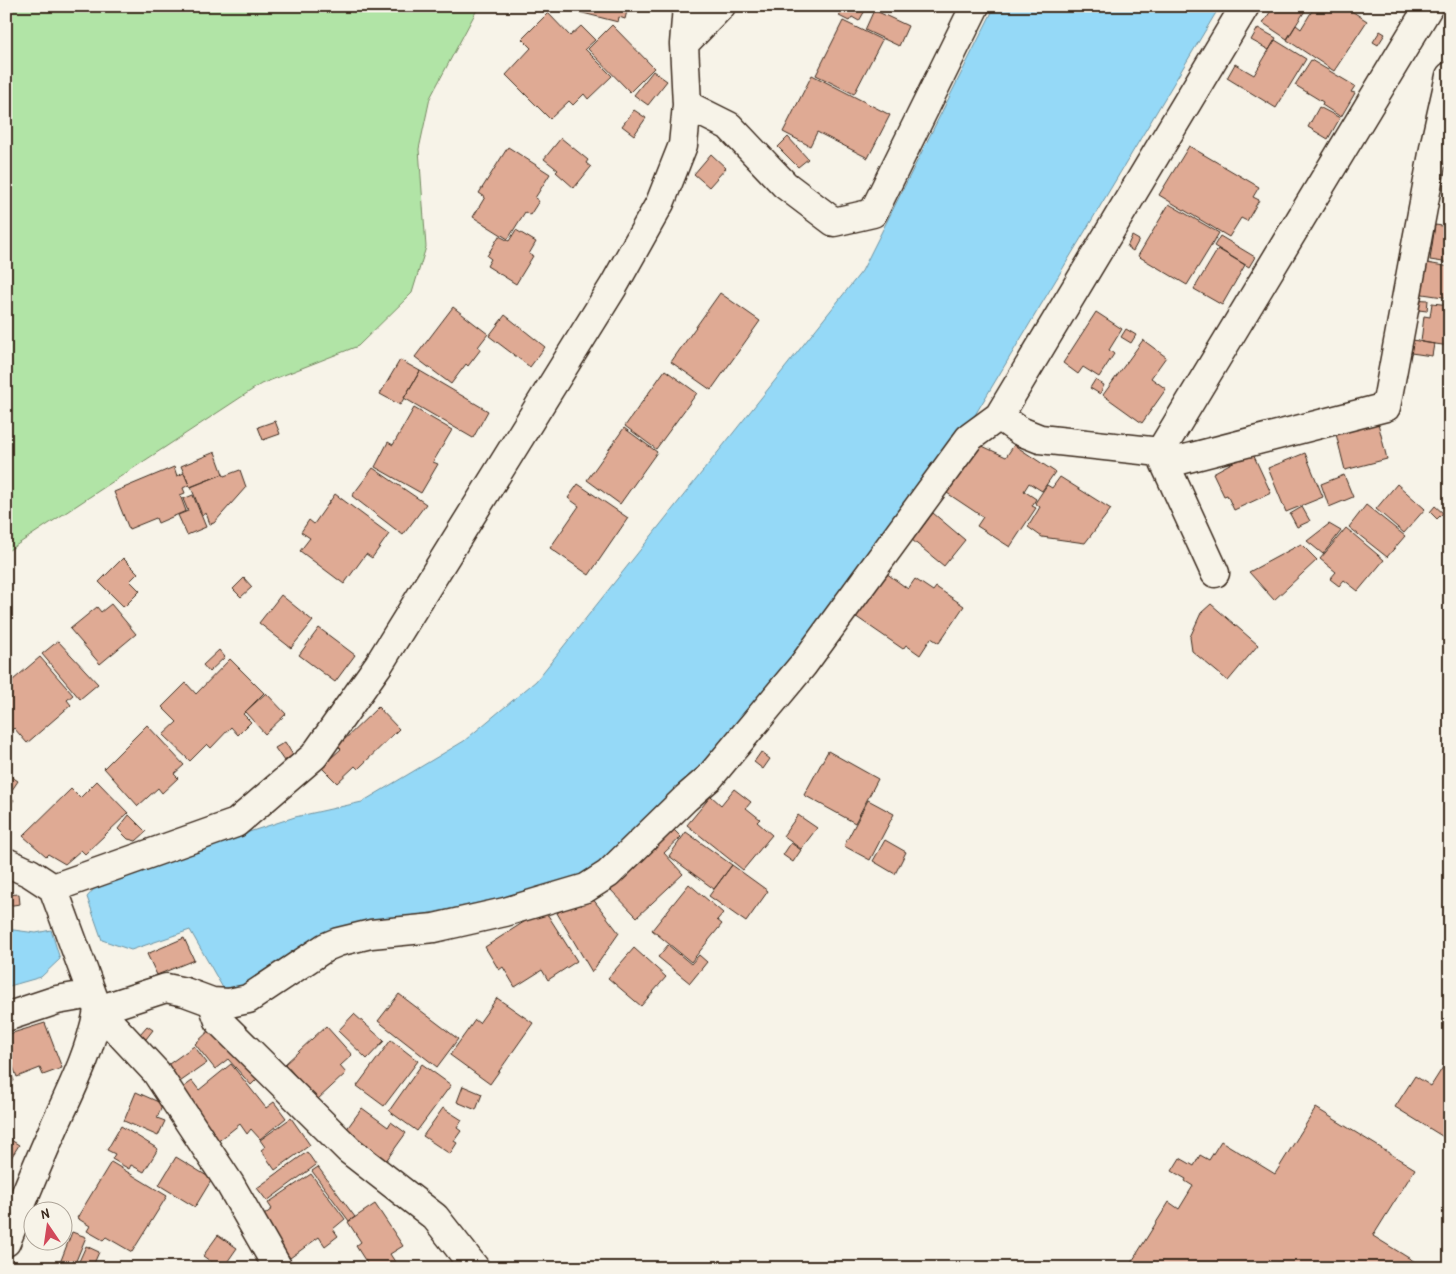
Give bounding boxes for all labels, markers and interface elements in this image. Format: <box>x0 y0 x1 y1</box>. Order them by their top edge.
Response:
north arrow <box>22 1202 72 1252</box>
text: N <box>39 1203 51 1223</box>

